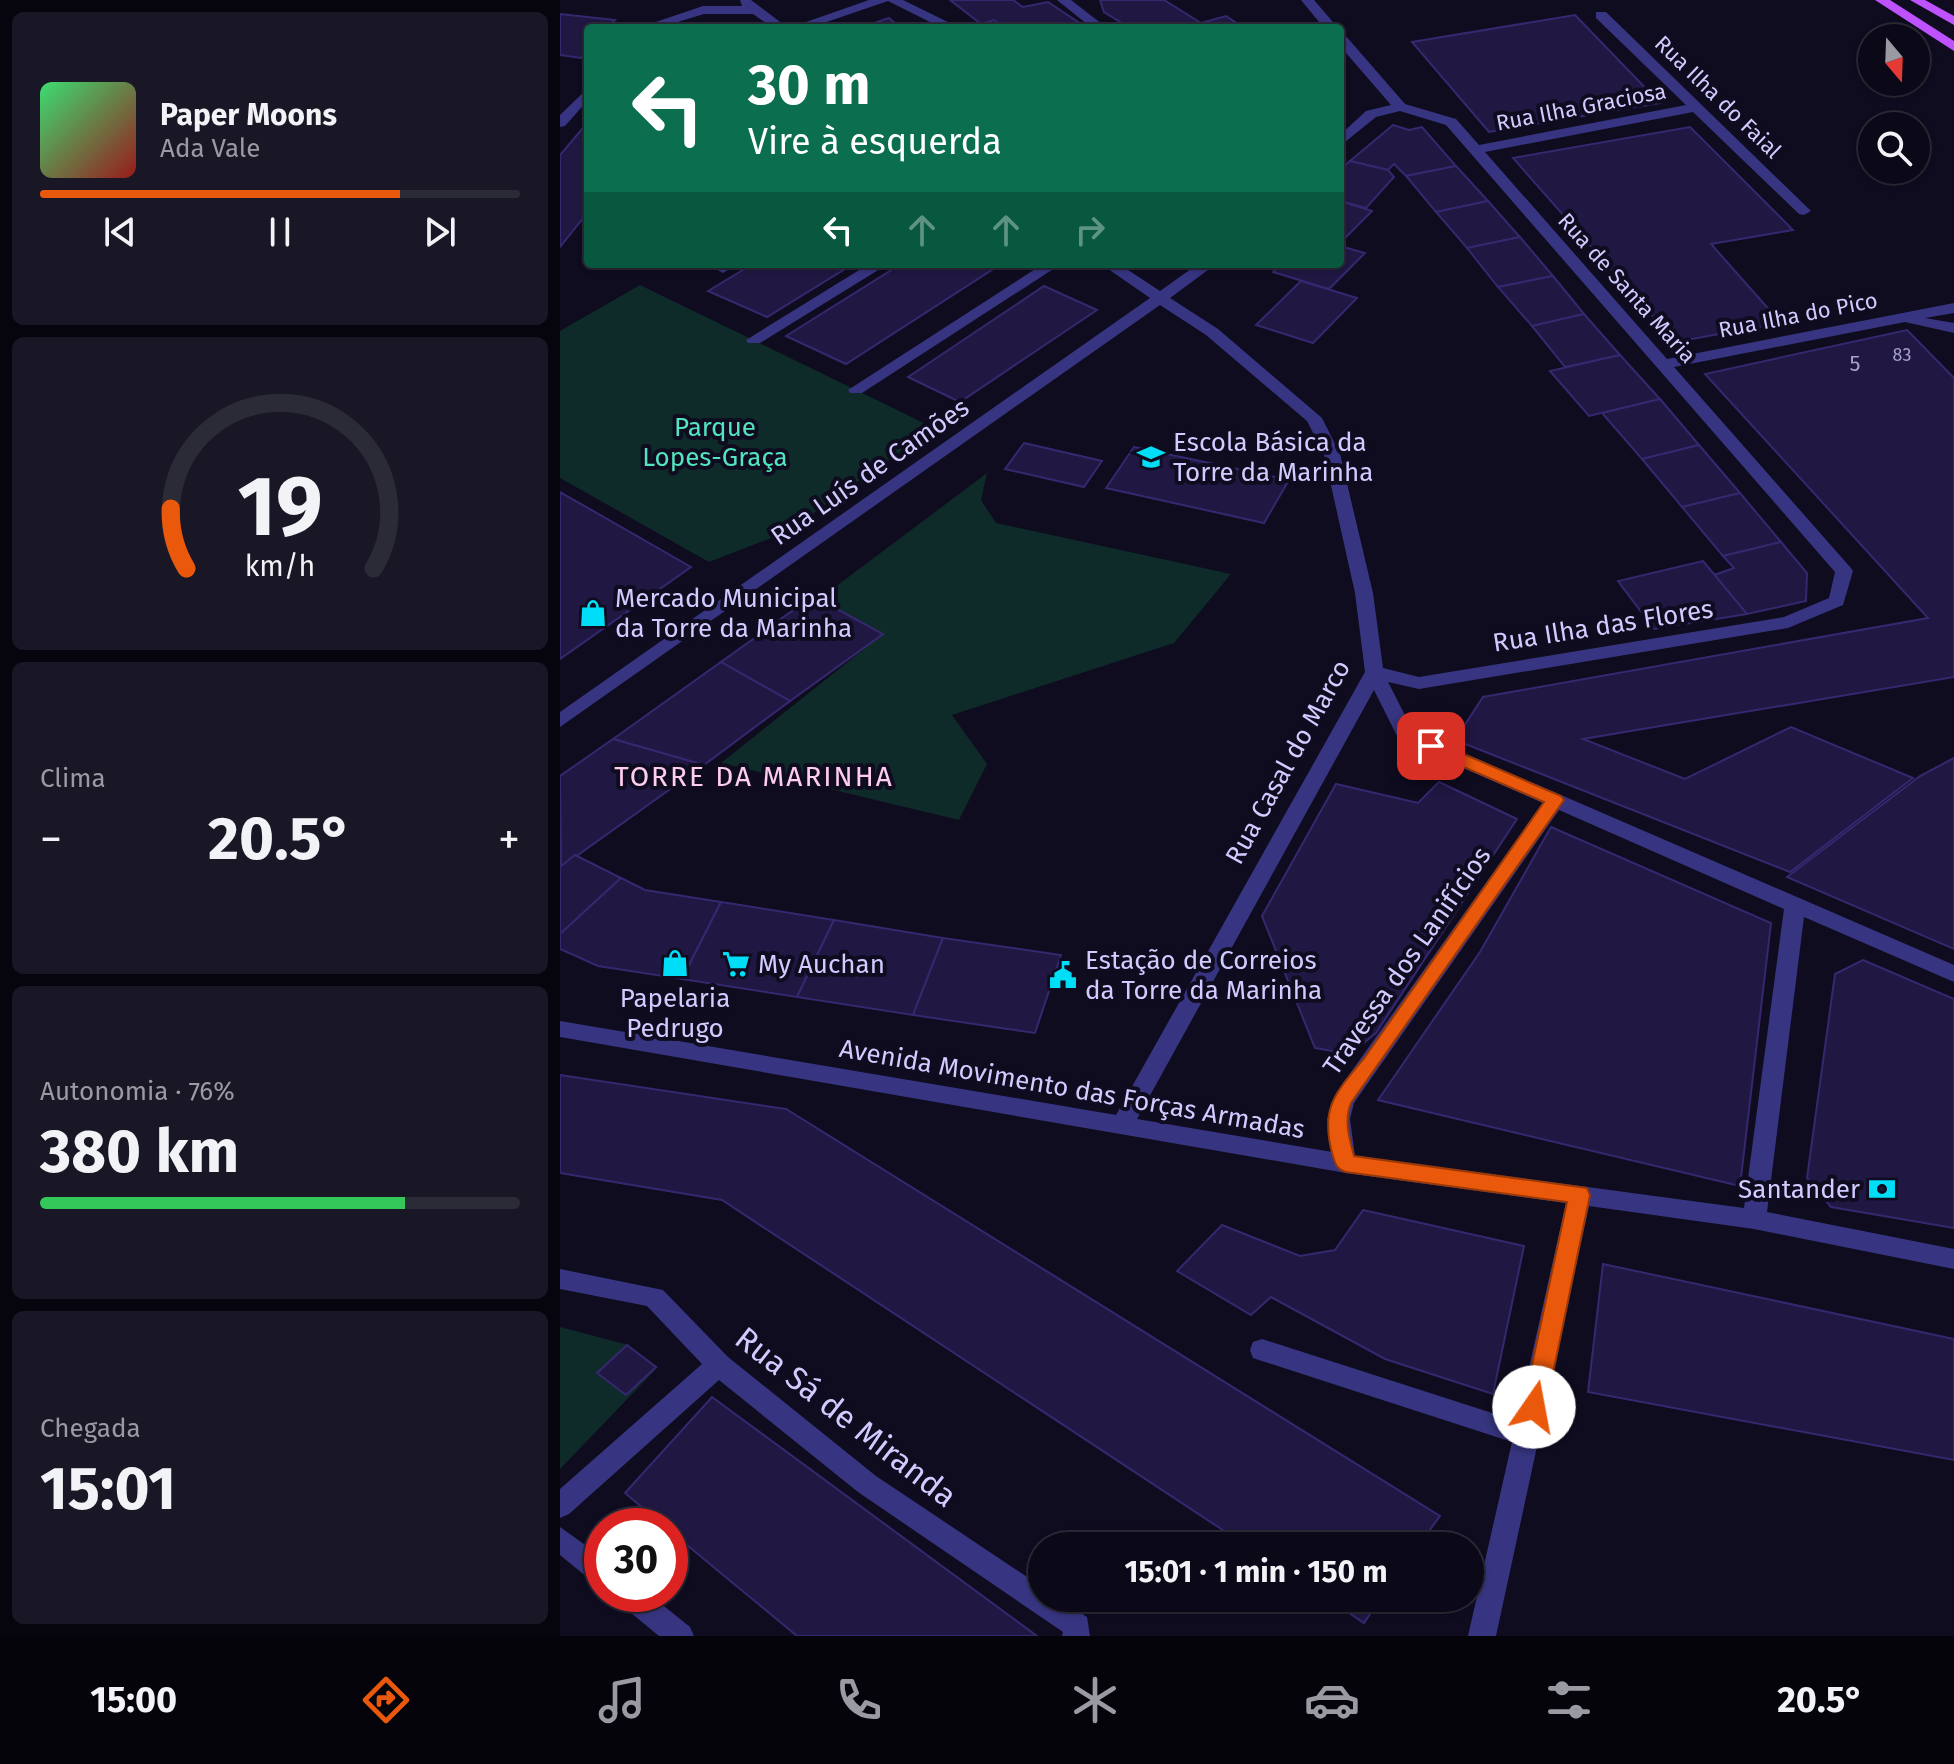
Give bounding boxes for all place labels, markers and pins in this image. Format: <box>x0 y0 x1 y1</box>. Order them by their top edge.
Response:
place label: Escola Básica da Torre da Marinha <box>1173 427 1374 488</box>
school or university icon: Escola Básica da Torre da Marinha <box>1136 442 1166 472</box>
place label: Mercado Municipal da Torre da Marinha <box>615 583 852 644</box>
shop icon: Mercado Municipal da Torre da Marinha <box>578 598 608 628</box>
pin <box>1397 712 1465 780</box>
place label: Estação de Correios da Torre da Marinha <box>1085 945 1322 1006</box>
shop icon: Papelaria Pedrugo <box>660 948 690 978</box>
supermarket icon: My Auchan <box>721 949 751 979</box>
place label: My Auchan <box>758 949 885 980</box>
public building icon: Estação de Correios da Torre da Marinha <box>1048 960 1078 990</box>
place label: Papelaria Pedrugo <box>620 983 730 1044</box>
place label: Santander <box>1738 1174 1860 1205</box>
bank icon: Santander <box>1867 1174 1897 1204</box>

